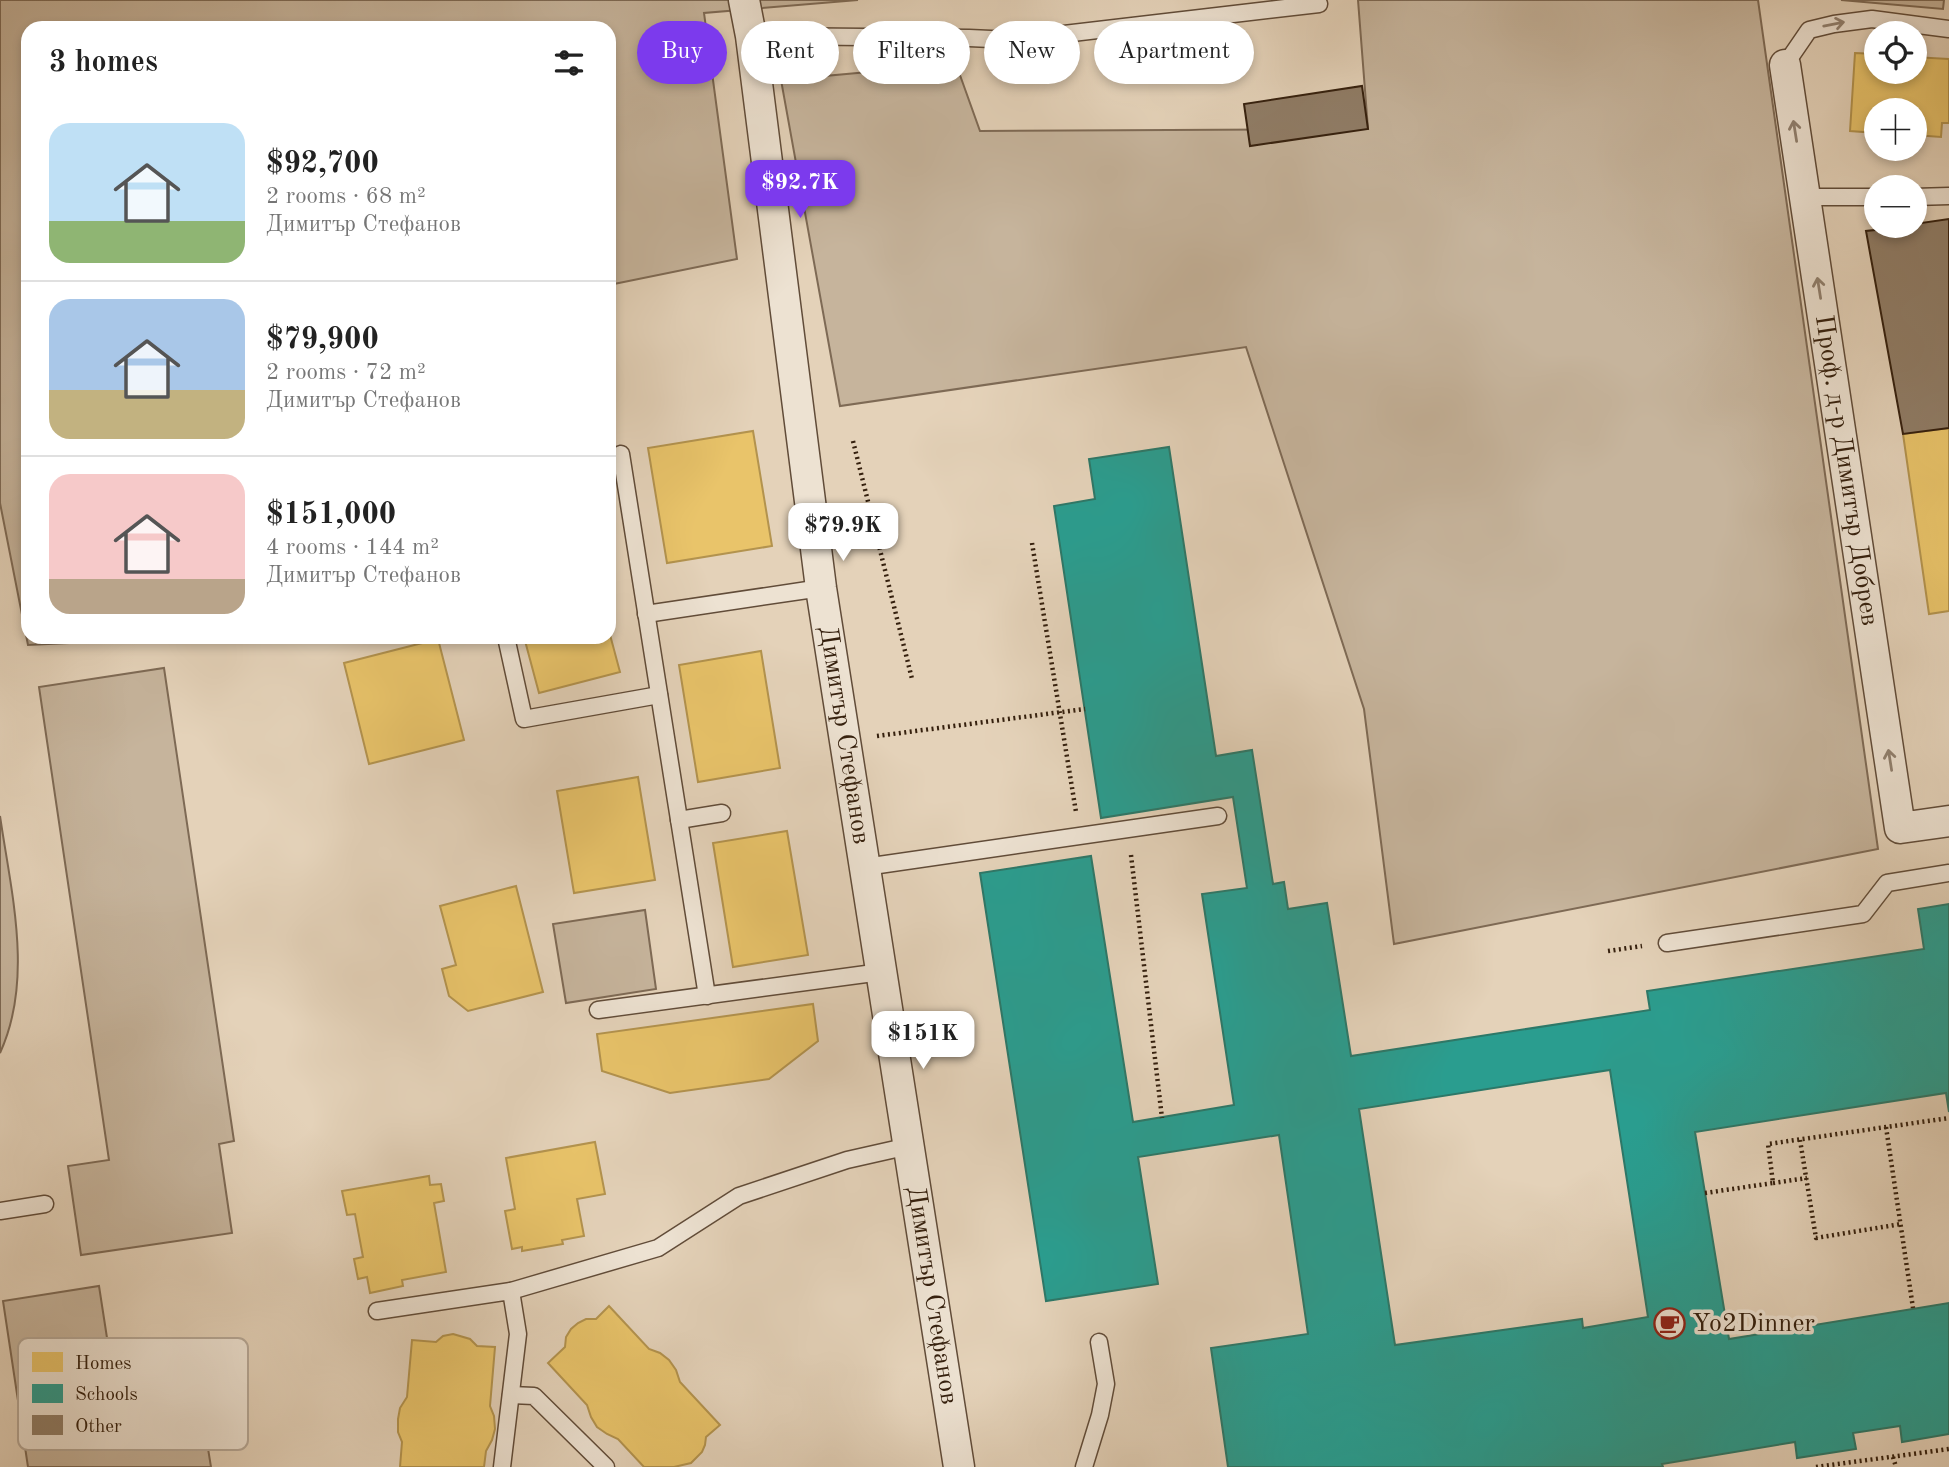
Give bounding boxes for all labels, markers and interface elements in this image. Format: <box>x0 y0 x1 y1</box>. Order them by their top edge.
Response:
one-way arrow <box>1822 17 1845 31</box>
chip: Buy <box>637 21 727 84</box>
chip: Rent <box>741 21 839 84</box>
chip: Filters <box>853 21 970 84</box>
chip: New <box>984 21 1080 84</box>
chip: Apartment <box>1094 21 1254 84</box>
map controls <box>1864 21 1927 238</box>
button: locate <box>1864 21 1927 84</box>
icon: filters <box>550 44 588 82</box>
text: 3 homes <box>49 48 158 78</box>
button: + <box>1864 98 1927 161</box>
one-way arrow <box>1788 120 1801 143</box>
text: $92,700 <box>266 149 379 179</box>
icon: home <box>105 151 189 235</box>
pin: $92.7K <box>743 160 857 220</box>
text: $92.7K <box>761 171 839 194</box>
button: − <box>1864 175 1927 238</box>
text: 2 rooms · 68 m² <box>266 185 426 208</box>
text: Димитър Стефанов <box>266 213 461 236</box>
one-way arrow <box>1812 277 1825 300</box>
street label: Проф. д-р Димитър Добрев <box>1810 313 1882 628</box>
text: $79,900 <box>266 325 379 355</box>
icon: home <box>105 327 189 411</box>
text: 2 rooms · 72 m² <box>266 361 426 384</box>
text: Димитър Стефанов <box>266 389 461 412</box>
text: $151,000 <box>266 500 396 530</box>
icon: home <box>105 502 189 586</box>
pin: $79.9K <box>786 504 900 563</box>
text: $79.9K <box>804 514 882 537</box>
text: 4 rooms · 144 m² <box>266 536 439 559</box>
text: Димитър Стефанов <box>266 564 461 587</box>
street label: Димитър Стефанов <box>814 624 874 846</box>
one-way arrow <box>1883 749 1896 772</box>
pin: $151K <box>874 1012 972 1071</box>
text: $151K <box>887 1022 959 1045</box>
street label: Димитър Стефанов <box>902 1184 962 1406</box>
cafe icon: Yo2Dinner <box>1652 1307 1686 1341</box>
place label: Yo2Dinner <box>1692 1311 1815 1337</box>
legend <box>18 1338 248 1450</box>
text: Homes <box>75 1355 131 1374</box>
text: Schools <box>75 1386 138 1405</box>
text: Other <box>75 1418 122 1437</box>

